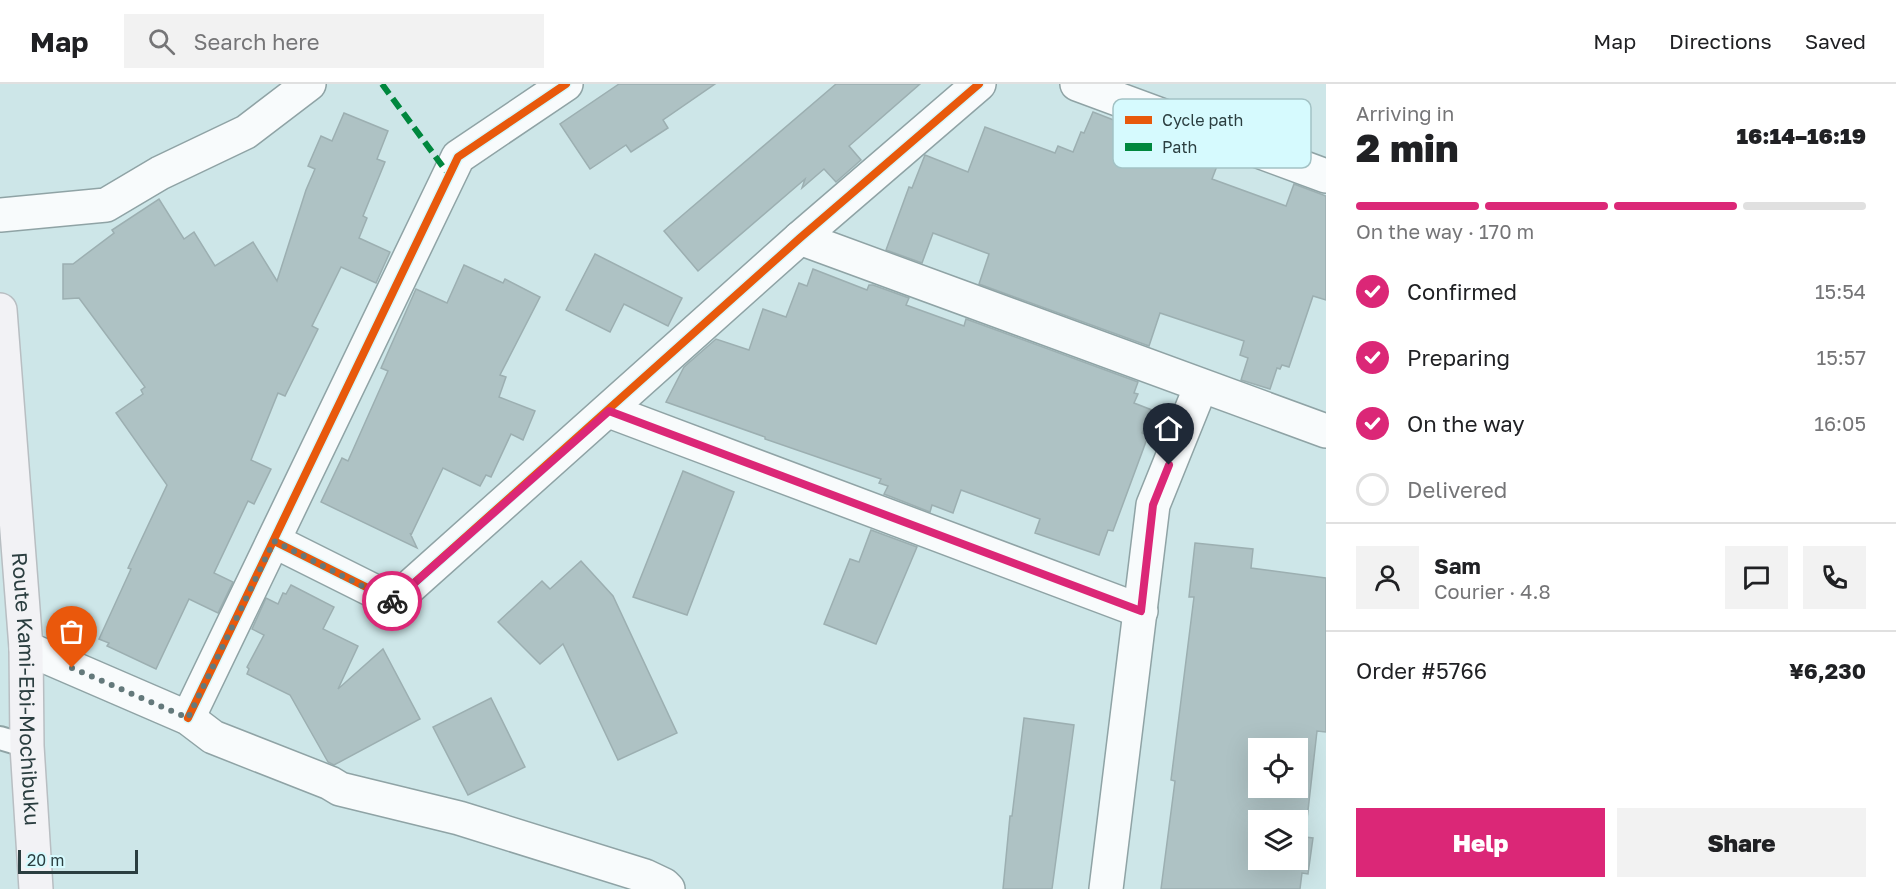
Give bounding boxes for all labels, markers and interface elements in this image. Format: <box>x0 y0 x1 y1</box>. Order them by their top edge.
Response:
search box <box>124 14 544 68</box>
text: Map <box>30 25 88 58</box>
icon: search <box>145 25 178 58</box>
text: Search here <box>193 28 319 55</box>
text: Map <box>1593 28 1636 54</box>
text: Directions <box>1669 28 1772 54</box>
text: Saved <box>1805 28 1866 54</box>
legend <box>1113 99 1311 168</box>
text: Arriving in <box>1356 101 1454 125</box>
text: Cycle path <box>1162 110 1243 130</box>
text: 16:14–16:19 <box>1736 122 1866 149</box>
text: 2 min <box>1356 124 1459 171</box>
text: Path <box>1162 137 1197 157</box>
text: On the way · 170 m <box>1356 219 1534 243</box>
icon: check <box>1356 275 1389 308</box>
text: Confirmed <box>1407 278 1517 305</box>
text: 15:54 <box>1815 279 1866 303</box>
icon: check <box>1356 341 1389 374</box>
text: Preparing <box>1407 344 1510 371</box>
text: 15:57 <box>1817 345 1866 369</box>
pin <box>1143 403 1194 465</box>
icon: check <box>1356 407 1389 440</box>
text: On the way <box>1407 410 1525 437</box>
text: 16:05 <box>1814 411 1866 435</box>
icon: home <box>1152 412 1185 445</box>
text: Delivered <box>1407 476 1507 503</box>
button: person <box>1356 546 1419 609</box>
button: chat <box>1725 546 1788 609</box>
button: phone <box>1803 546 1866 609</box>
street label: Route Kami-Ebi-Mochibuku <box>7 551 46 827</box>
text: Sam <box>1434 552 1481 579</box>
courier <box>362 571 422 631</box>
text: Courier · 4.8 <box>1434 579 1551 603</box>
icon: bike <box>376 585 409 618</box>
pin <box>46 606 97 668</box>
icon: bag <box>55 615 88 648</box>
text: Order #5766 <box>1356 657 1487 684</box>
text: ¥6,230 <box>1789 657 1866 684</box>
map controls <box>1248 738 1308 870</box>
button: locate <box>1248 738 1308 798</box>
button: Help <box>1356 808 1605 877</box>
button: Share <box>1617 808 1866 877</box>
button: layers <box>1248 810 1308 870</box>
scale bar <box>18 847 138 874</box>
text: 20 m <box>27 850 64 870</box>

